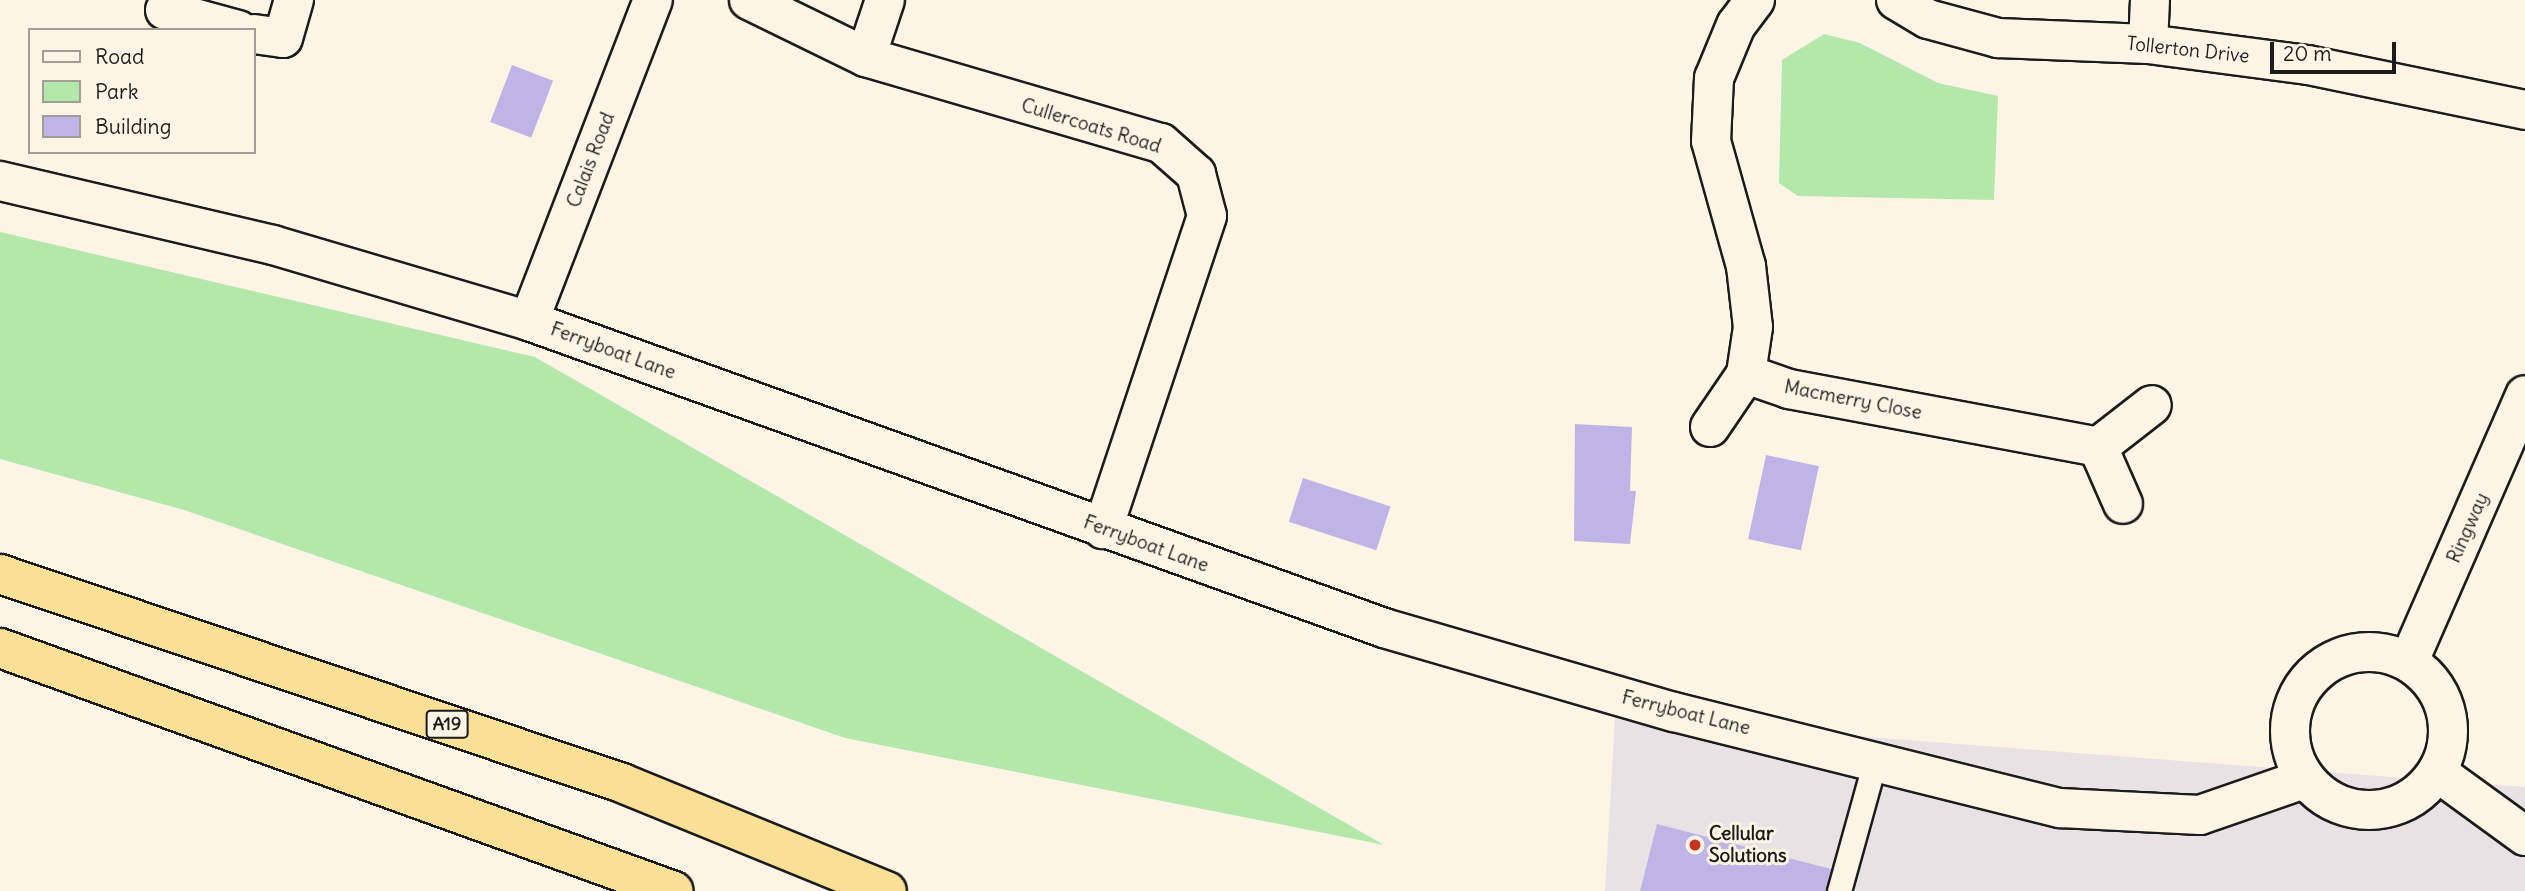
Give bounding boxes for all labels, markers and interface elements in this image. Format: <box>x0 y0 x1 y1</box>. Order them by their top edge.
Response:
legend <box>28 28 256 154</box>
scale bar <box>2273 28 2399 72</box>
street label: Tollerton Drive <box>2125 32 2251 68</box>
text: 20 m <box>2283 40 2332 67</box>
text: Road <box>95 43 144 70</box>
text: Park <box>95 78 138 105</box>
street label: Cullercoats Road <box>1018 94 1164 158</box>
street label: Calais Road <box>562 109 620 211</box>
text: Building <box>95 113 171 140</box>
street label: Ferryboat Lane <box>547 318 679 384</box>
street label: Macmerry Close <box>1782 375 1924 425</box>
street label: Ringway <box>2442 489 2494 567</box>
street label: Ferryboat Lane <box>1080 511 1212 577</box>
street label: Ferryboat Lane <box>1619 686 1753 740</box>
road number: A19 <box>424 710 470 738</box>
place label: Cellular Solutions <box>1709 823 1787 867</box>
marker: Cellular Solutions <box>1687 837 1703 853</box>

